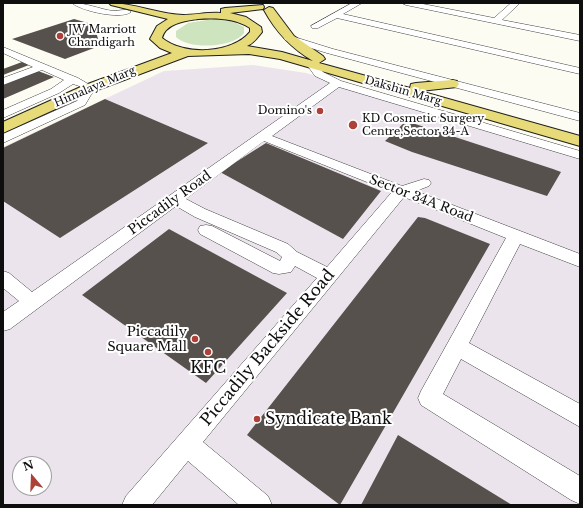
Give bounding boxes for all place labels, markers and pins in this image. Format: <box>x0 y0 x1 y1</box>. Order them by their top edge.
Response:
place label: JW Marriott Chandigarh <box>68 23 136 49</box>
marker: JW Marriott Chandigarh <box>55 31 65 41</box>
place label: Domino's <box>258 104 312 118</box>
marker: Domino's <box>315 106 325 116</box>
place label: KD Cosmetic Surgery Centre,Sector 34-A <box>362 112 484 138</box>
marker: KD Cosmetic Surgery Centre,Sector 34-A <box>347 119 359 131</box>
place label: Piccadily Square Mall <box>107 324 187 355</box>
marker: Piccadily Square Mall <box>190 334 200 344</box>
marker: KFC <box>203 347 213 357</box>
place label: KFC <box>190 358 226 378</box>
place label: Syndicate Bank <box>265 409 392 429</box>
marker: Syndicate Bank <box>252 414 262 424</box>

